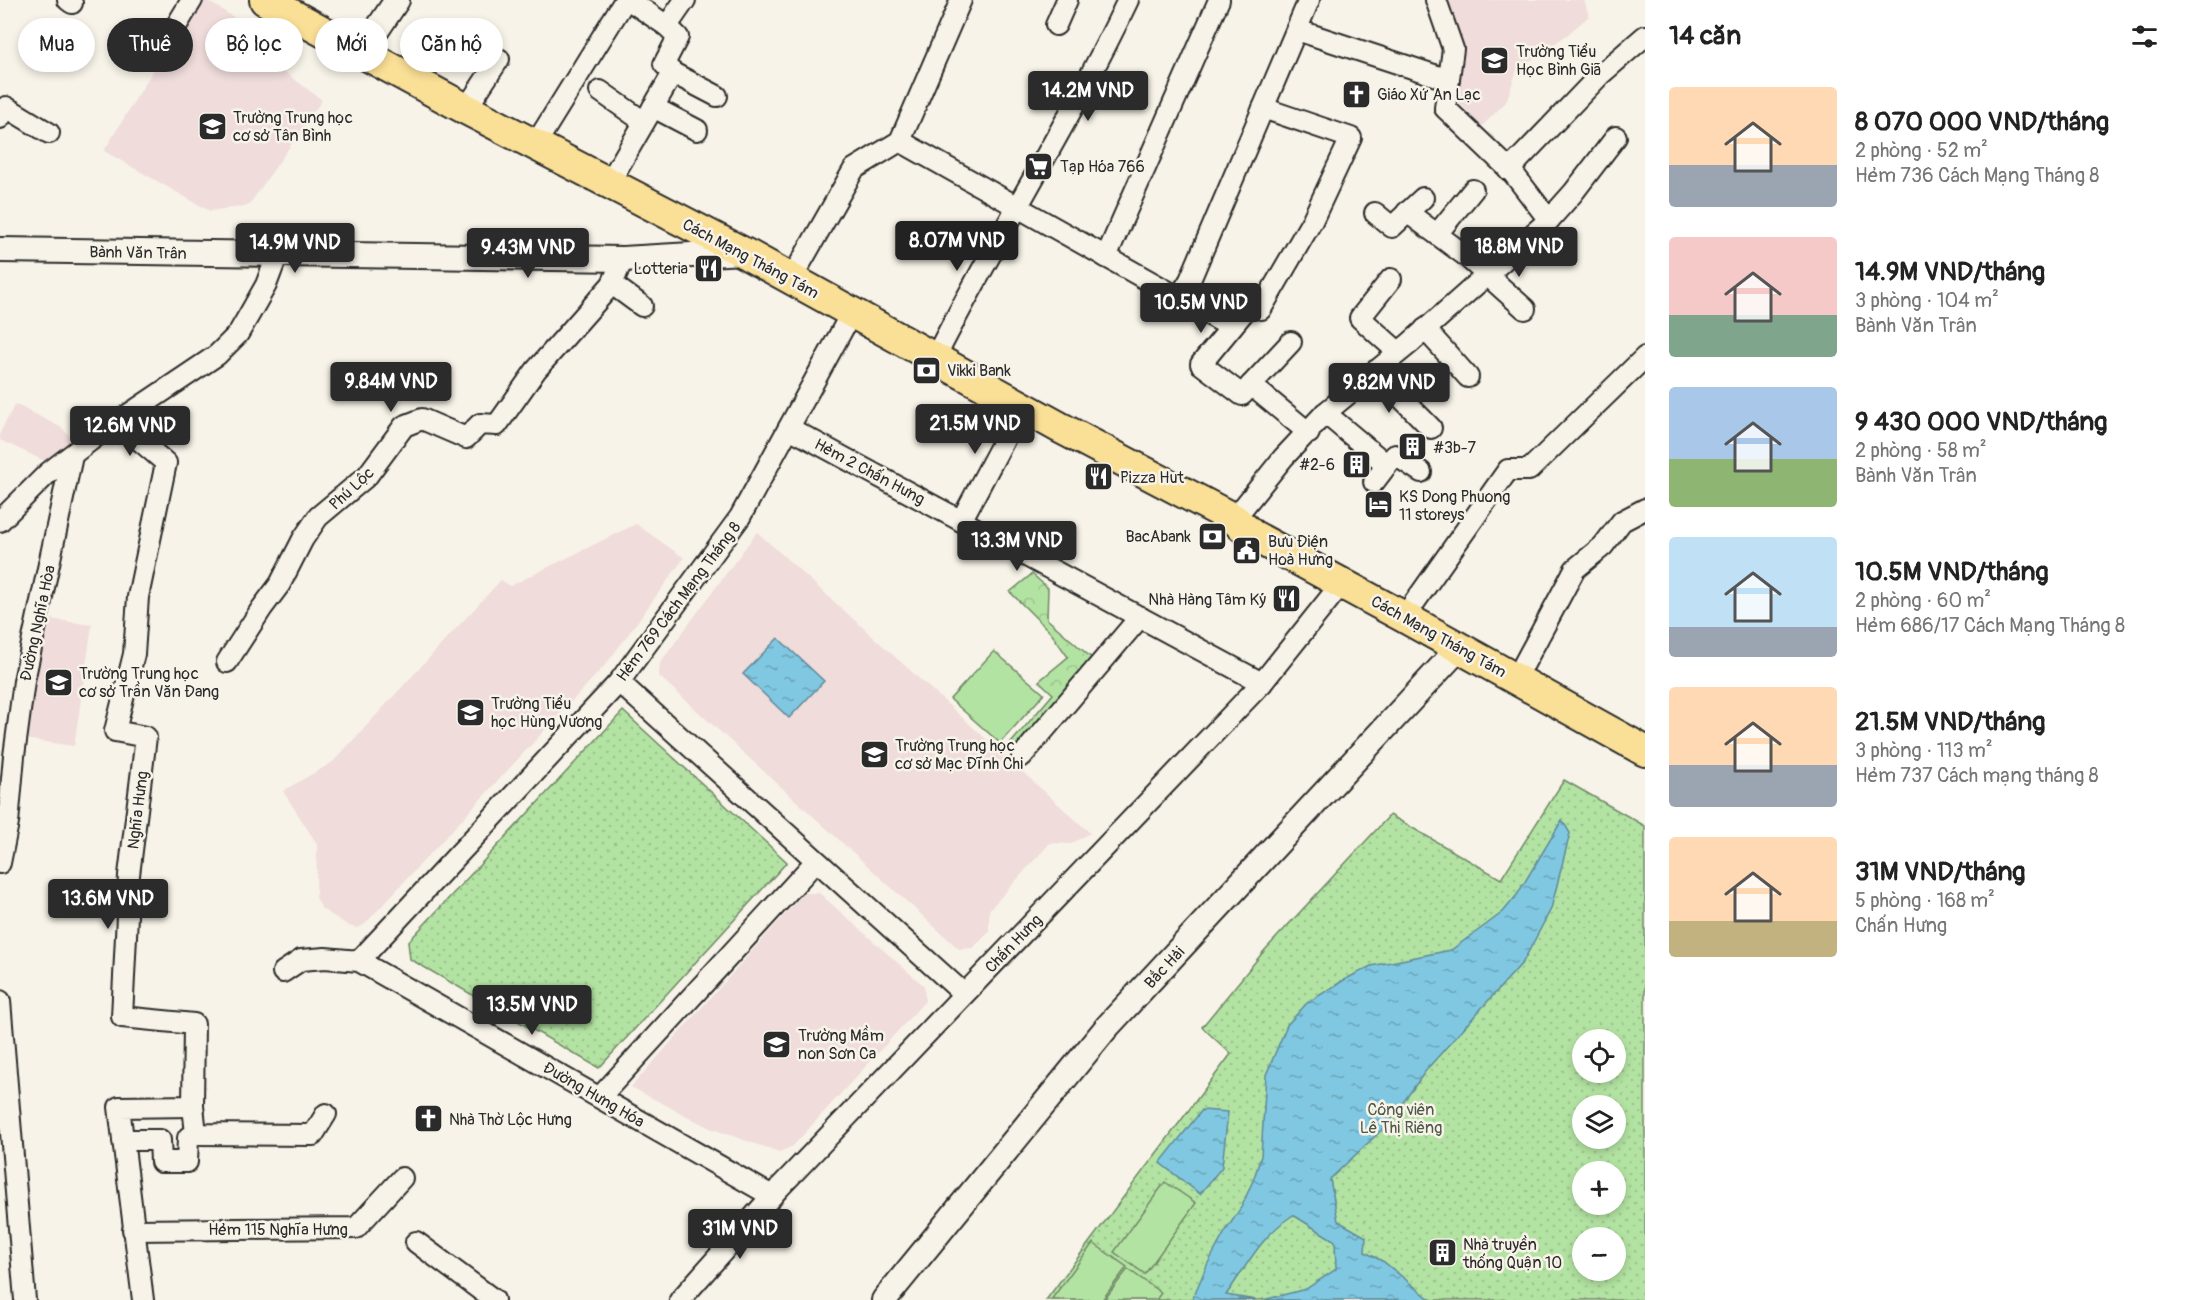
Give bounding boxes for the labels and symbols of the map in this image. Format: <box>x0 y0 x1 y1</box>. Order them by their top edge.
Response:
place label: Trường Tiểu Học Bình Giã <box>1516 42 1602 80</box>
school or university icon: Trường Tiểu Học Bình Giã <box>1479 44 1511 76</box>
pin: 14.2M VND <box>1019 71 1157 122</box>
church icon: Giáo Xứ An Lạc <box>1340 78 1372 110</box>
place label: Giáo Xứ An Lạc <box>1377 85 1481 105</box>
place label: Trường Trung học cơ sở Tân Bình <box>233 108 353 146</box>
school or university icon: Trường Trung học cơ sở Tân Bình <box>196 110 228 142</box>
supermarket icon: Tạp Hóa 766 <box>1023 150 1055 182</box>
place label: Tạp Hóa 766 <box>1060 157 1145 177</box>
street label: Cách Mạng Tháng Tám <box>679 214 822 303</box>
pin: 8.07M VND <box>888 221 1026 272</box>
pin: 14.9M VND <box>226 223 364 274</box>
pin: 18.8M VND <box>1450 227 1588 278</box>
pin: 9.43M VND <box>459 228 597 279</box>
street label: Bành Văn Trân <box>89 242 187 264</box>
restaurant icon: Lotteria <box>693 252 725 284</box>
place label: Lotteria <box>634 259 688 279</box>
pin: 10.5M VND <box>1132 283 1270 334</box>
bank icon: Vikki Bank <box>910 354 942 386</box>
place label: Vikki Bank <box>947 361 1011 381</box>
pin: 9.84M VND <box>322 362 460 413</box>
pin: 9.82M VND <box>1320 363 1458 414</box>
pin: 21.5M VND <box>906 404 1044 455</box>
pin: 12.6M VND <box>61 406 199 457</box>
building icon: #3b-7 <box>1397 431 1429 463</box>
street label: Hẻm 2 Chấn Hưng <box>811 434 928 509</box>
place label: #3b-7 <box>1433 438 1477 458</box>
building icon: #2-6 <box>1340 448 1372 480</box>
place label: #2-6 <box>1299 455 1335 475</box>
restaurant icon: Pizza Hut <box>1083 461 1115 493</box>
street label: Phú Lộc <box>325 463 378 514</box>
place label: Pizza Hut <box>1120 468 1184 488</box>
place label: KS Dong Phuong 11 storeys <box>1399 487 1510 525</box>
hotel icon: KS Dong Phuong 11 storeys <box>1362 489 1394 521</box>
street label: Hẻm 769 Cách Mạng Tháng 8 <box>612 518 745 685</box>
bank icon: BacAbank <box>1196 520 1228 552</box>
pin: 13.3M VND <box>948 521 1086 572</box>
place label: BacAbank <box>1125 527 1191 547</box>
place label: Bưu Điện Hoà Hưng <box>1268 532 1333 570</box>
public building icon: Bưu Điện Hoà Hưng <box>1231 534 1263 566</box>
street label: Đường Nghĩa Hòa <box>16 563 60 683</box>
restaurant icon: Nhà Hàng Tâm Ký <box>1271 583 1303 615</box>
place label: Nhà Hàng Tâm Ký <box>1148 590 1266 610</box>
street label: Cách Mạng Tháng Tám <box>1367 591 1510 682</box>
place label: Trường Trung học cơ sở Trần Văn Đang <box>79 664 219 702</box>
school or university icon: Trường Trung học cơ sở Trần Văn Đang <box>42 666 74 698</box>
place label: Trường Tiểu học Hùng Vương <box>491 694 602 732</box>
school or university icon: Trường Tiểu học Hùng Vương <box>454 696 486 728</box>
place label: Trường Trung học cơ sở Mạc Đĩnh Chi <box>895 736 1023 774</box>
school or university icon: Trường Trung học cơ sở Mạc Đĩnh Chi <box>858 738 890 770</box>
street label: Nghĩa Hưng <box>123 770 153 850</box>
pin: 13.6M VND <box>39 879 177 930</box>
street label: Chấn Hưng <box>981 910 1047 977</box>
street label: Bắc Hải <box>1140 942 1189 993</box>
pin: 13.5M VND <box>463 985 601 1036</box>
place label: Trường Mầm non Sơn Ca <box>798 1025 884 1064</box>
school or university icon: Trường Mầm non Sơn Ca <box>761 1028 793 1060</box>
street label: Đường Hưng Hóa <box>539 1058 648 1132</box>
park label: Công viên Lê Thị Riêng <box>1360 1100 1442 1138</box>
church icon: Nhà Thờ Lộc Hưng <box>412 1103 444 1135</box>
place label: Nhà Thờ Lộc Hưng <box>449 1110 572 1130</box>
pin: 31M VND <box>685 1209 795 1260</box>
street label: Hẻm 115 Nghĩa Hưng <box>208 1220 348 1240</box>
place label: Nhà truyền thống Quận 10 <box>1462 1235 1562 1273</box>
building icon: Nhà truyền thống Quận 10 <box>1426 1237 1458 1269</box>

